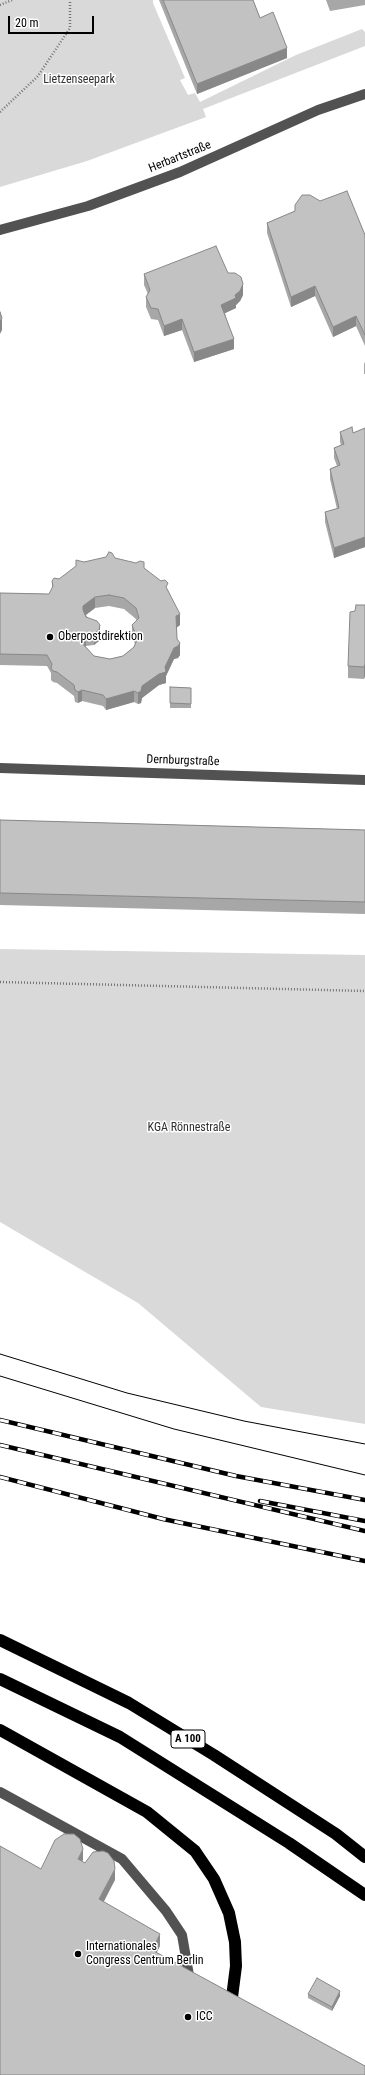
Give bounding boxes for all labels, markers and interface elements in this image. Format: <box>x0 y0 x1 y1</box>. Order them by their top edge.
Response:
scale bar <box>10 8 96 34</box>
text: 20 m <box>15 16 39 30</box>
park label: Lietzenseepark <box>43 73 115 87</box>
street label: Herbartstraße <box>147 138 213 176</box>
place label: Oberpostdirektion <box>58 630 143 644</box>
marker: Oberpostdirektion <box>45 632 55 642</box>
street label: Dernburgstraße <box>146 753 220 769</box>
park label: KGA Rönnestraße <box>148 1121 230 1135</box>
road number: A 100 <box>171 1730 205 1748</box>
place label: Internationales Congress Centrum Berlin <box>86 1940 204 1968</box>
marker: Internationales Congress Centrum Berlin <box>73 1949 83 1959</box>
place label: ICC <box>196 2010 213 2024</box>
marker: ICC <box>183 2012 193 2022</box>

